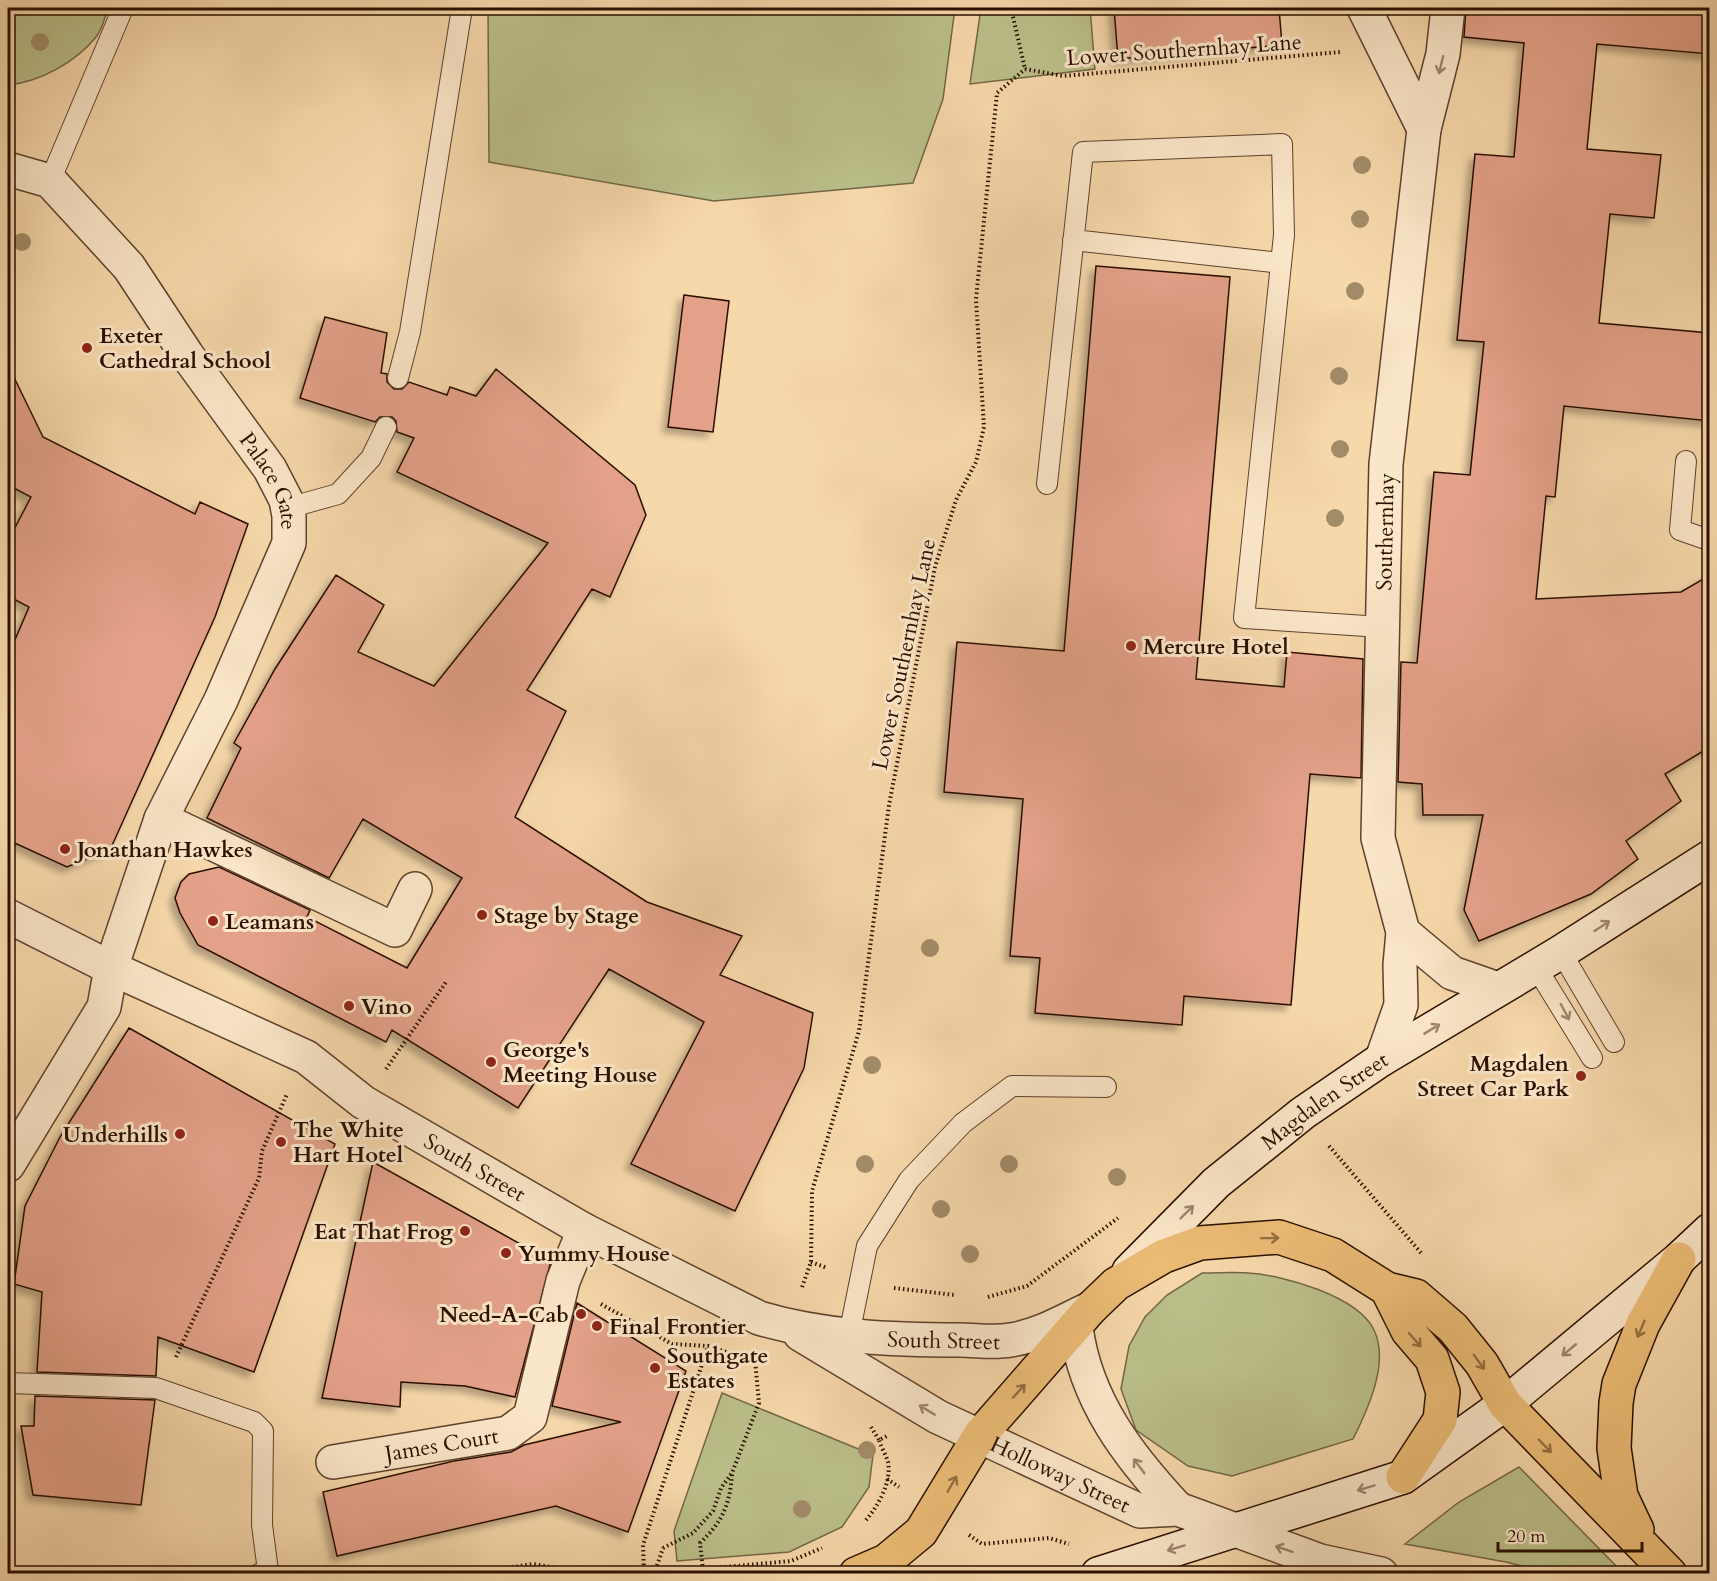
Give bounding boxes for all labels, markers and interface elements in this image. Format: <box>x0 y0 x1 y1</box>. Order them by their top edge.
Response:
street label: Lower Southernhay Lane <box>1065 27 1303 73</box>
one-way arrow <box>1434 56 1446 75</box>
place label: Exeter Cathedral School <box>99 321 272 376</box>
marker: Exeter Cathedral School <box>80 341 94 355</box>
street label: Palace Gate <box>232 426 303 530</box>
street label: Southernhay <box>1369 472 1402 591</box>
street label: Lower Southernhay Lane <box>865 536 943 773</box>
place label: Mercure Hotel <box>1143 632 1289 662</box>
marker: Mercure Hotel <box>1124 639 1138 653</box>
place label: Jonathan Hawkes <box>74 835 253 865</box>
marker: Jonathan Hawkes <box>58 842 72 856</box>
place label: Stage by Stage <box>494 901 639 931</box>
place label: Leamans <box>225 907 314 937</box>
marker: Stage by Stage <box>475 908 489 922</box>
marker: Leamans <box>206 914 220 928</box>
one-way arrow <box>1593 920 1610 932</box>
place label: Vino <box>361 992 412 1022</box>
marker: Vino <box>342 999 356 1013</box>
one-way arrow <box>1560 1003 1571 1021</box>
one-way arrow <box>1423 1023 1440 1035</box>
place label: George's Meeting House <box>503 1035 658 1090</box>
street label: Magdalen Street <box>1255 1045 1394 1157</box>
place label: Magdalen Street Car Park <box>1417 1049 1569 1104</box>
marker: George's Meeting House <box>484 1055 498 1069</box>
marker: Magdalen Street Car Park <box>1574 1069 1588 1083</box>
place label: The White Hart Hotel <box>293 1115 404 1170</box>
place label: Underhills <box>63 1120 168 1150</box>
marker: Underhills <box>173 1127 187 1141</box>
street label: South Street <box>418 1127 531 1209</box>
marker: The White Hart Hotel <box>274 1135 288 1149</box>
one-way arrow <box>1180 1205 1195 1220</box>
place label: Eat That Frog <box>314 1217 454 1247</box>
marker: Eat That Frog <box>458 1224 472 1238</box>
one-way arrow <box>1260 1232 1279 1244</box>
place label: Yummy House <box>518 1239 670 1269</box>
marker: Yummy House <box>499 1246 513 1260</box>
place label: Need-A-Cab <box>439 1300 569 1330</box>
marker: Need-A-Cab <box>574 1307 588 1321</box>
place label: Final Frontier <box>609 1312 746 1342</box>
marker: Final Frontier <box>590 1319 604 1333</box>
one-way arrow <box>1635 1320 1646 1338</box>
street label: South Street <box>886 1324 1000 1357</box>
one-way arrow <box>1409 1332 1422 1348</box>
place label: Southgate Estates <box>667 1341 769 1396</box>
one-way arrow <box>1562 1343 1577 1357</box>
one-way arrow <box>1473 1353 1485 1369</box>
marker: Southgate Estates <box>648 1361 662 1375</box>
one-way arrow <box>1012 1384 1026 1399</box>
one-way arrow <box>919 1404 936 1416</box>
street label: James Court <box>380 1421 501 1470</box>
street label: Holloway Street <box>985 1429 1135 1520</box>
one-way arrow <box>1538 1439 1553 1454</box>
one-way arrow <box>1133 1458 1145 1474</box>
one-way arrow <box>946 1476 958 1493</box>
one-way arrow <box>1357 1483 1376 1494</box>
scale bar <box>1498 1515 1642 1553</box>
text: 20 m <box>1507 1524 1546 1549</box>
one-way arrow <box>1275 1542 1294 1553</box>
one-way arrow <box>1167 1544 1186 1555</box>

